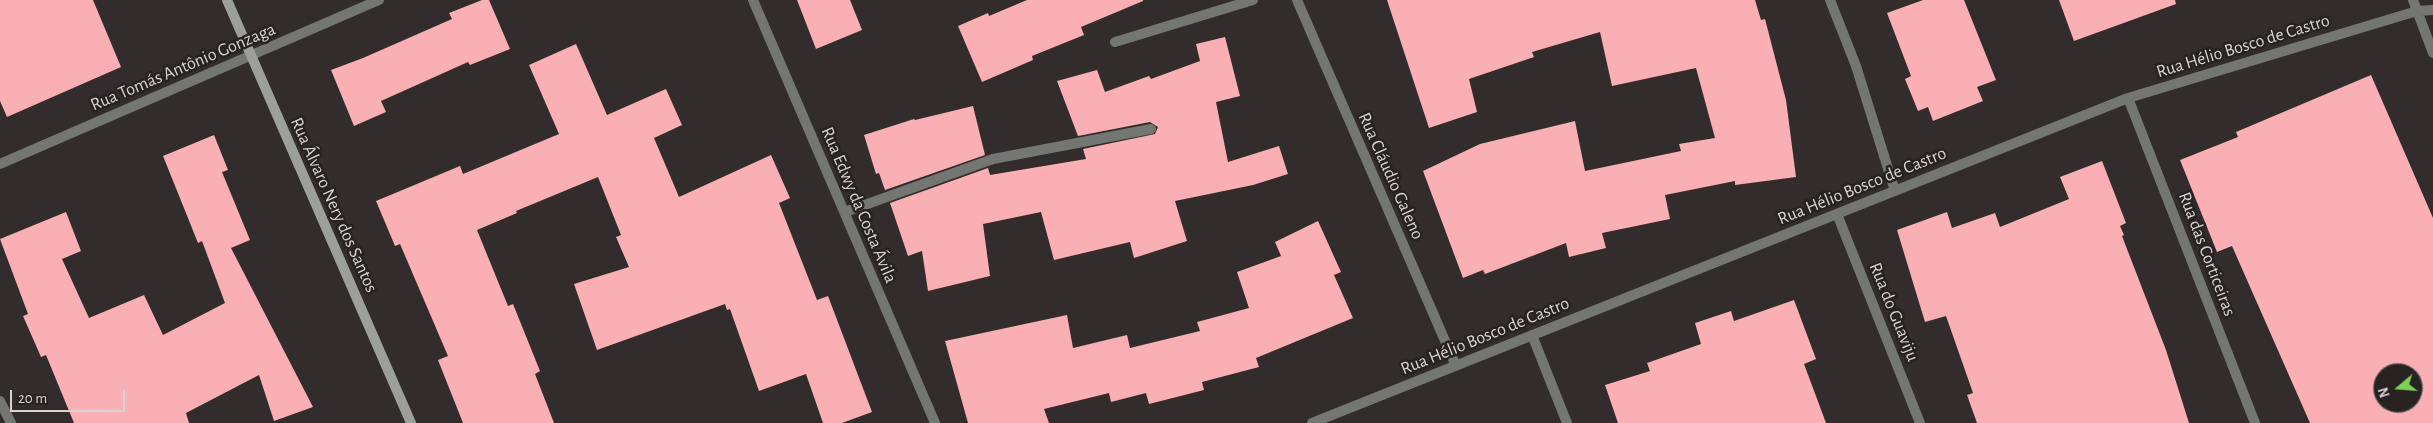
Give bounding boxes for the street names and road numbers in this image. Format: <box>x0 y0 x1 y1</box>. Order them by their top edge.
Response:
street label: Rua Hélio Bosco de Castro <box>2154 9 2332 83</box>
street label: Rua Tomás Antônio Gonzaga <box>87 18 279 116</box>
street label: Rua Cláudio Galeno <box>1353 109 1429 243</box>
street label: Rua Álvaro Nery dos Santos <box>286 114 382 296</box>
street label: Rua Edwy da Costa Ávila <box>816 124 902 286</box>
street label: Rua Hélio Bosco de Castro <box>1775 142 1949 230</box>
street label: Rua das Corticeiras <box>2173 189 2241 319</box>
street label: Rua do Guaviju <box>1864 259 1924 365</box>
street label: Rua Hélio Bosco de Castro <box>1398 292 1572 380</box>

